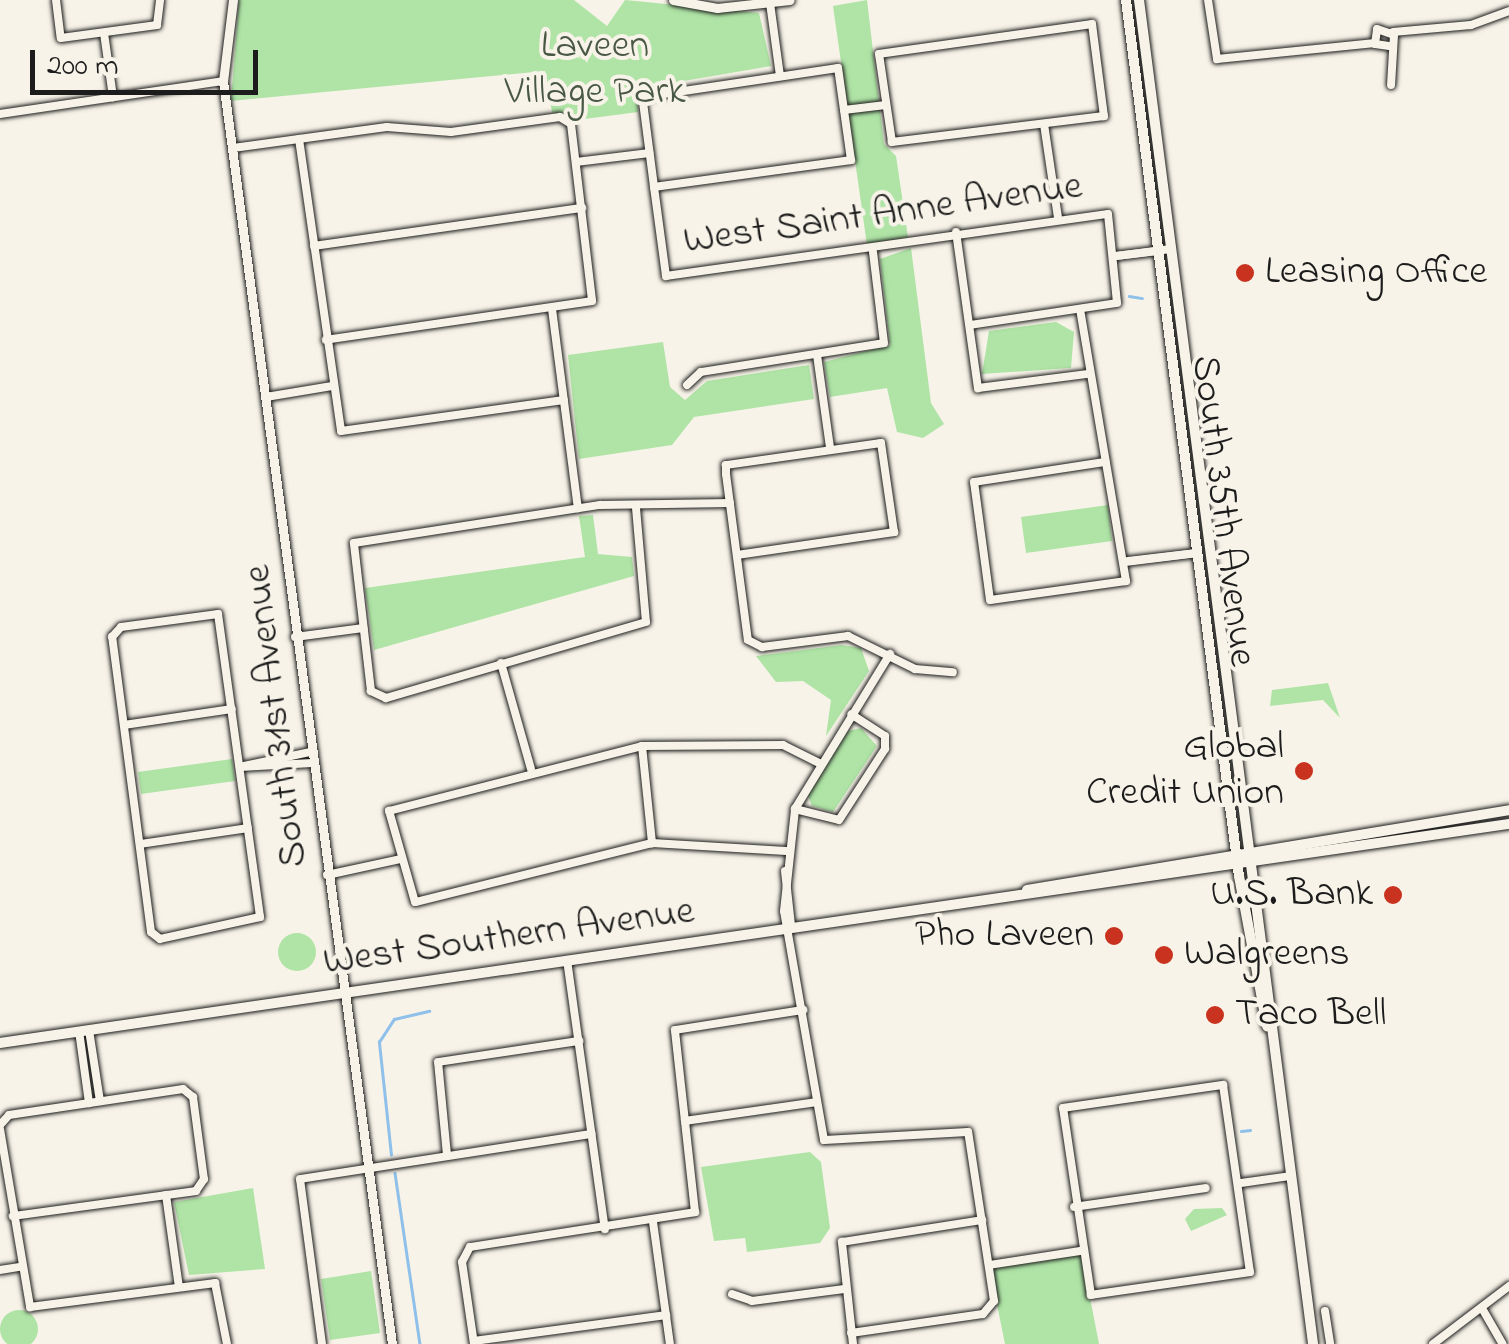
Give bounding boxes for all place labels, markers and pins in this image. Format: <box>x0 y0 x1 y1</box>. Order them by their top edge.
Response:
place label: Leasing Office <box>1265 249 1487 297</box>
marker: Leasing Office <box>1234 262 1256 284</box>
place label: Global Credit Union <box>1086 724 1284 818</box>
marker: Global Credit Union <box>1293 760 1315 782</box>
place label: U.S. Bank <box>1210 871 1373 919</box>
marker: U.S. Bank <box>1382 884 1404 906</box>
place label: Pho Laveen <box>915 912 1094 960</box>
marker: Pho Laveen <box>1103 925 1125 947</box>
place label: Walgreens <box>1184 931 1350 979</box>
marker: Walgreens <box>1153 944 1175 966</box>
place label: Taco Bell <box>1235 991 1386 1039</box>
marker: Taco Bell <box>1204 1004 1226 1026</box>

